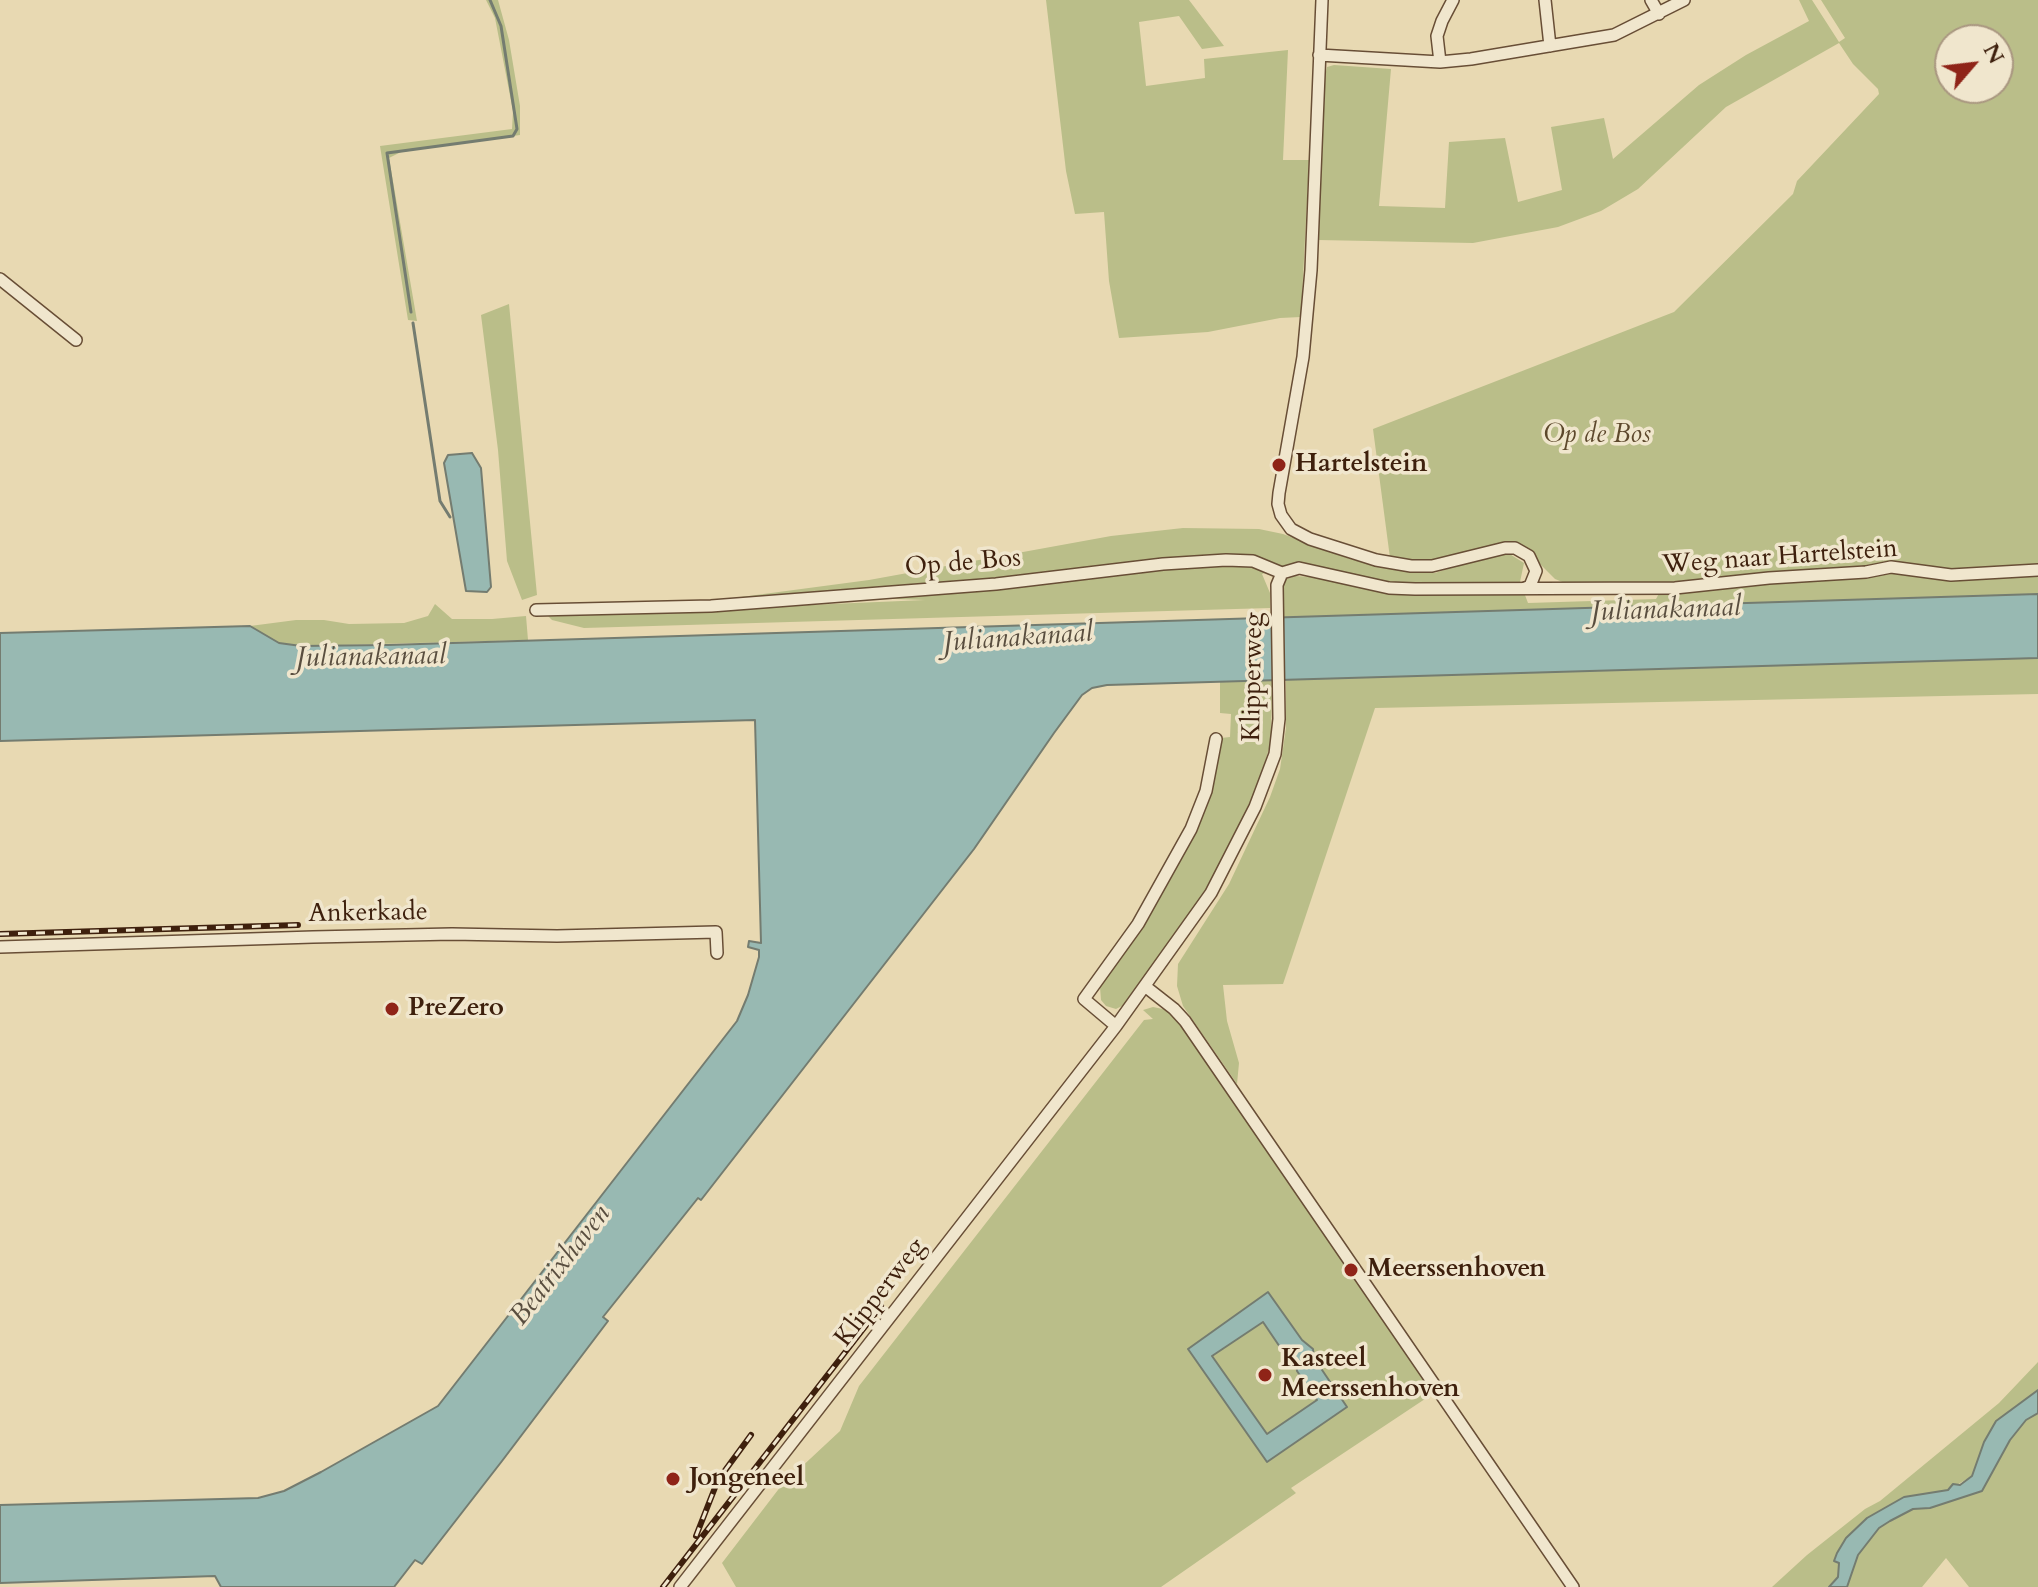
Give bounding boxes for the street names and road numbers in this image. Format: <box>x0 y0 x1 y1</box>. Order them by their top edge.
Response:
street label: Weg naar Hartelstein <box>1661 534 1899 582</box>
street label: Op de Bos <box>904 543 1022 585</box>
street label: Klipperweg <box>1237 612 1271 742</box>
street label: Ankerkade <box>308 897 428 931</box>
street label: Klipperweg <box>829 1232 933 1354</box>

